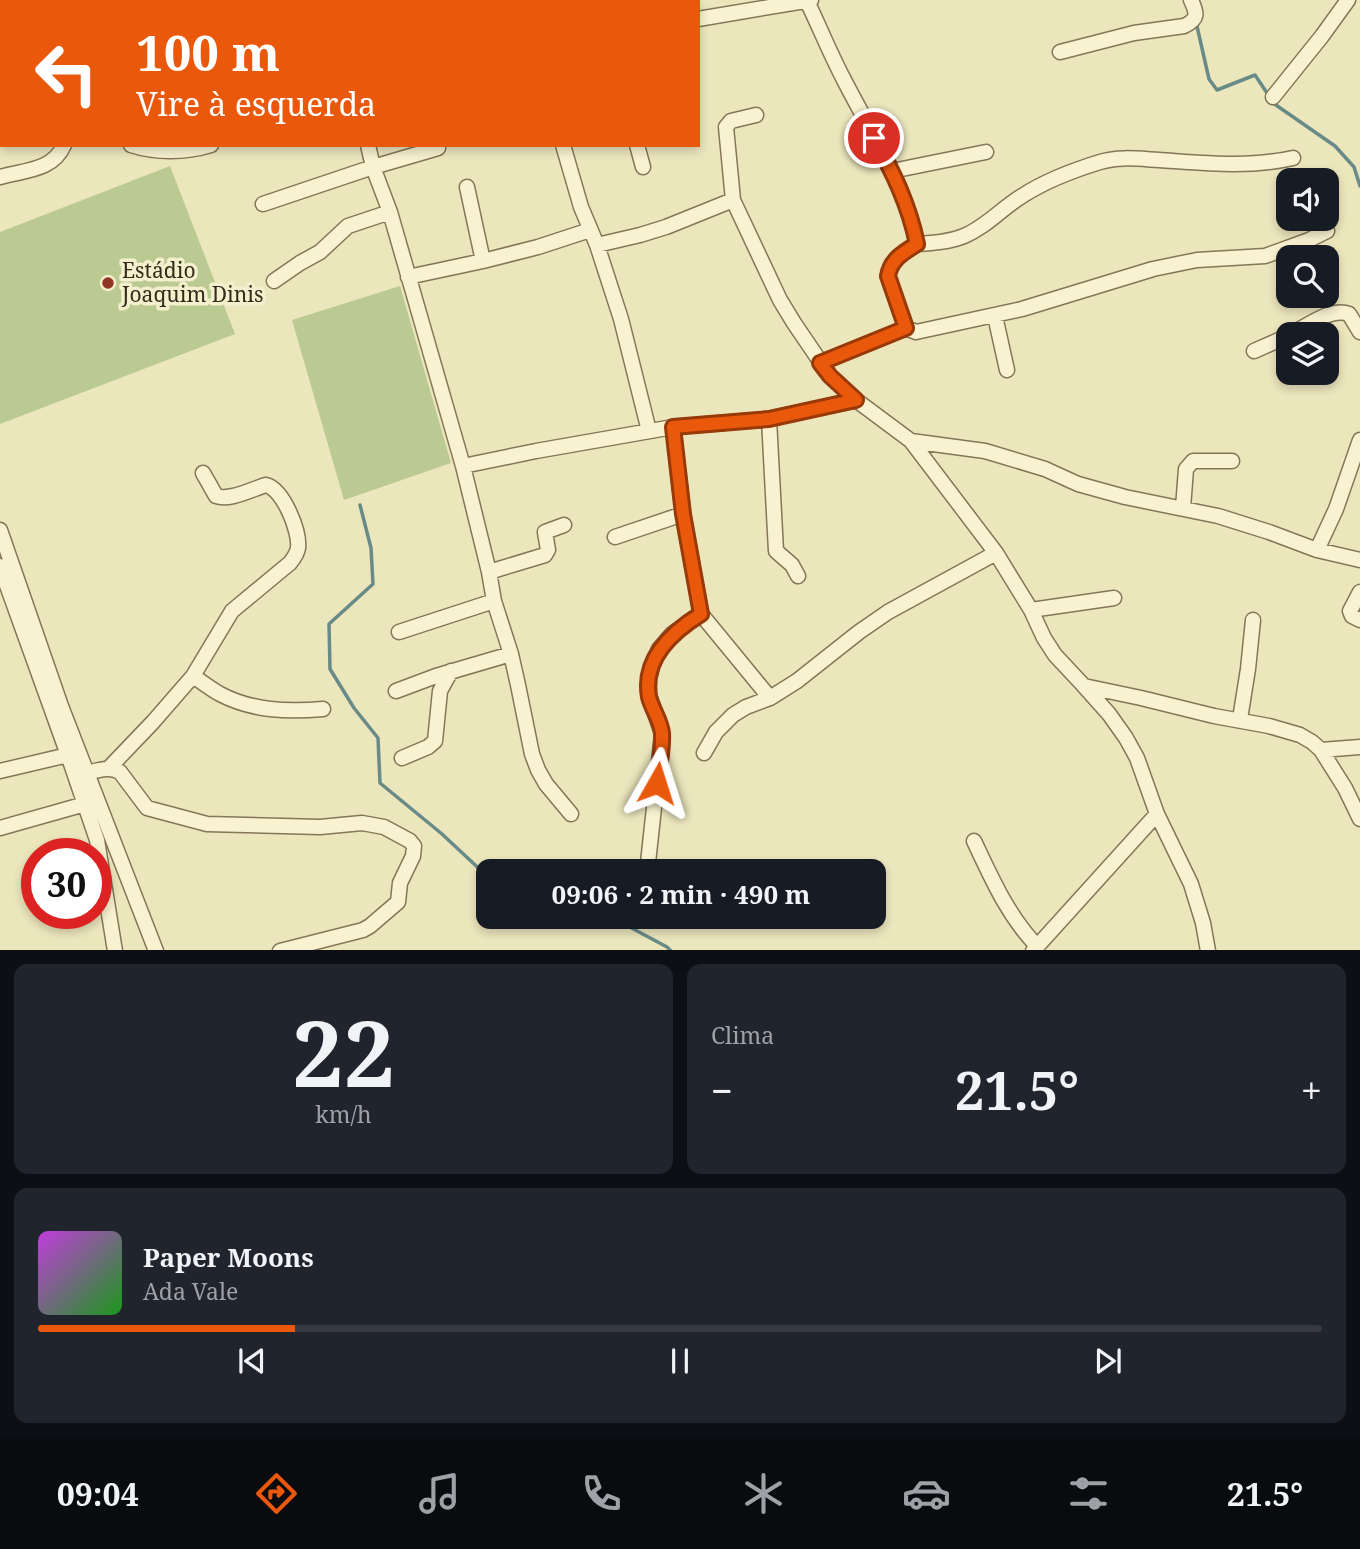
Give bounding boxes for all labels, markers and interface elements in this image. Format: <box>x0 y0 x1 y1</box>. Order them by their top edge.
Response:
text: 100 m <box>136 19 280 85</box>
icon: left <box>21 28 112 119</box>
text: Vire à esquerda <box>136 82 376 125</box>
pin <box>844 108 904 168</box>
icon: arrive <box>855 119 893 157</box>
map controls <box>1276 168 1339 385</box>
button: sound <box>1276 168 1339 231</box>
button: search <box>1276 245 1339 308</box>
place label: Estádio Joaquim Dinis <box>121 256 263 308</box>
marker: Estádio Joaquim Dinis <box>100 275 116 291</box>
button: layers <box>1276 322 1339 385</box>
position arrow <box>620 746 694 820</box>
speed limit sign: 30 <box>21 838 112 929</box>
text: 09:06 · 2 min · 490 m <box>551 876 811 912</box>
text: 22 <box>292 990 395 1114</box>
text: Clima <box>711 1019 774 1051</box>
text: 21.5° <box>955 1054 1079 1125</box>
text: − <box>711 1064 733 1116</box>
text: + <box>1301 1064 1322 1116</box>
text: km/h <box>315 1098 372 1130</box>
text: Paper Moons <box>143 1239 314 1275</box>
text: Ada Vale <box>143 1275 238 1307</box>
icon: previous <box>233 1342 271 1380</box>
icon: pause <box>661 1342 699 1380</box>
icon: next <box>1089 1342 1127 1380</box>
icon: directions <box>252 1469 301 1518</box>
icon: music <box>415 1469 464 1518</box>
icon: phone <box>577 1469 626 1518</box>
icon: climate <box>739 1469 788 1518</box>
icon: car <box>902 1469 951 1518</box>
icon: filters <box>1064 1469 1113 1518</box>
text: 09:04 <box>57 1472 139 1515</box>
text: 21.5° <box>1227 1472 1303 1515</box>

